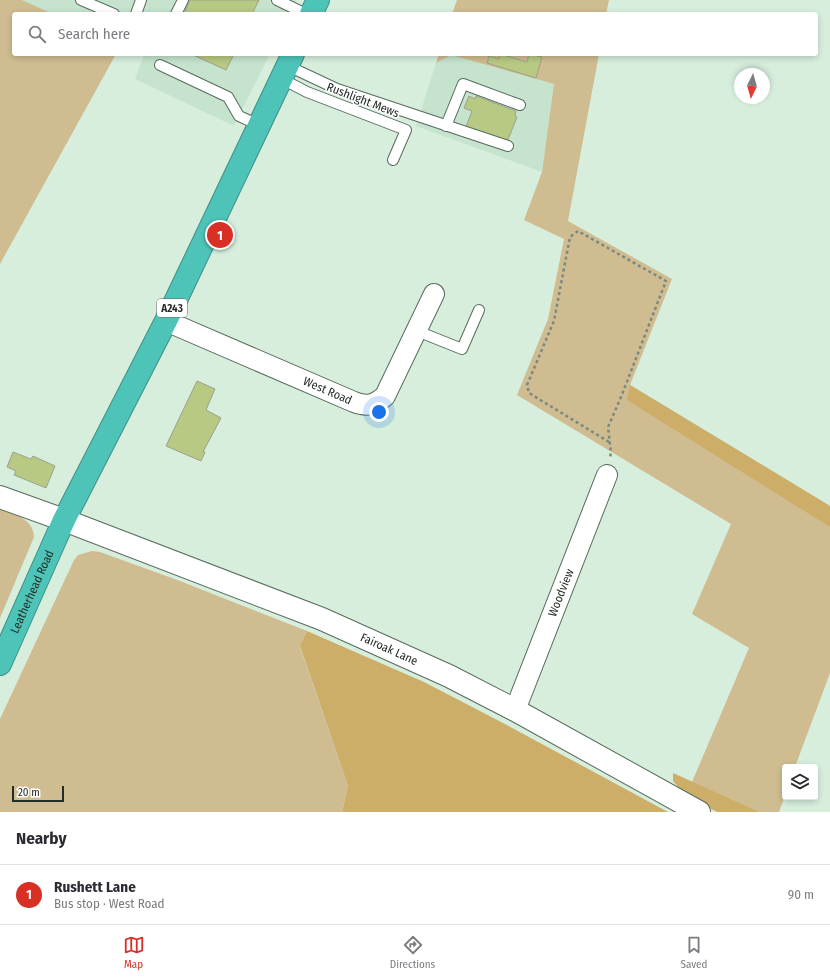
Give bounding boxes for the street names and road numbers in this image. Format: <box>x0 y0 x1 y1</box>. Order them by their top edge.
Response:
street label: Rushlight Mews <box>325 80 401 120</box>
road number: A243 <box>157 299 187 317</box>
street label: West Road <box>301 374 354 407</box>
street label: Leatherhead Road <box>8 548 57 636</box>
street label: Woodview <box>545 567 577 619</box>
street label: Fairoak Lane <box>358 630 420 668</box>

